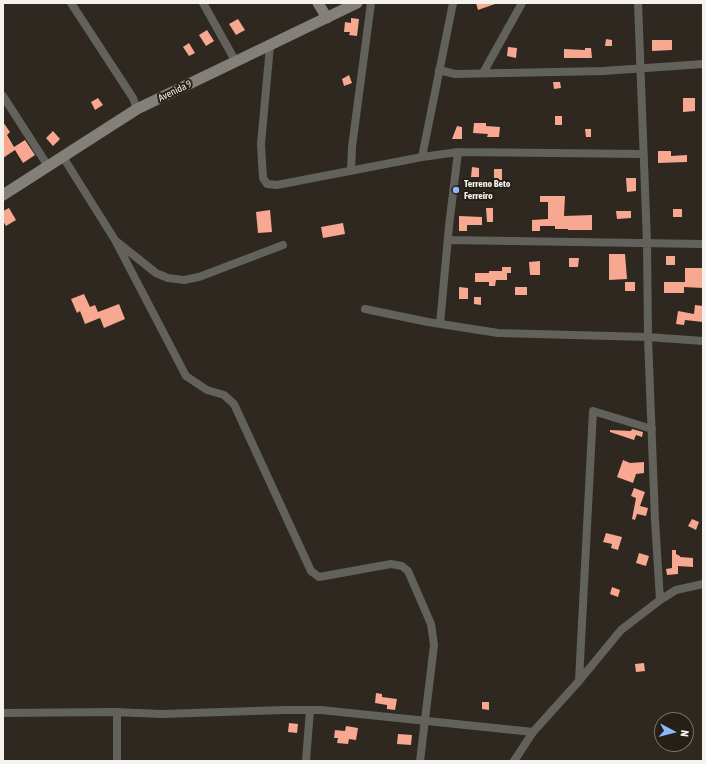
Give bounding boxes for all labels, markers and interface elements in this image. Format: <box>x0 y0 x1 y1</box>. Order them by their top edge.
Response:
street label: Avenida 9 <box>156 78 194 104</box>
place label: Terreno Beto Ferreiro <box>464 178 510 202</box>
marker: Terreno Beto Ferreiro <box>451 185 461 195</box>
north arrow <box>654 712 694 752</box>
text: N <box>679 729 691 737</box>

